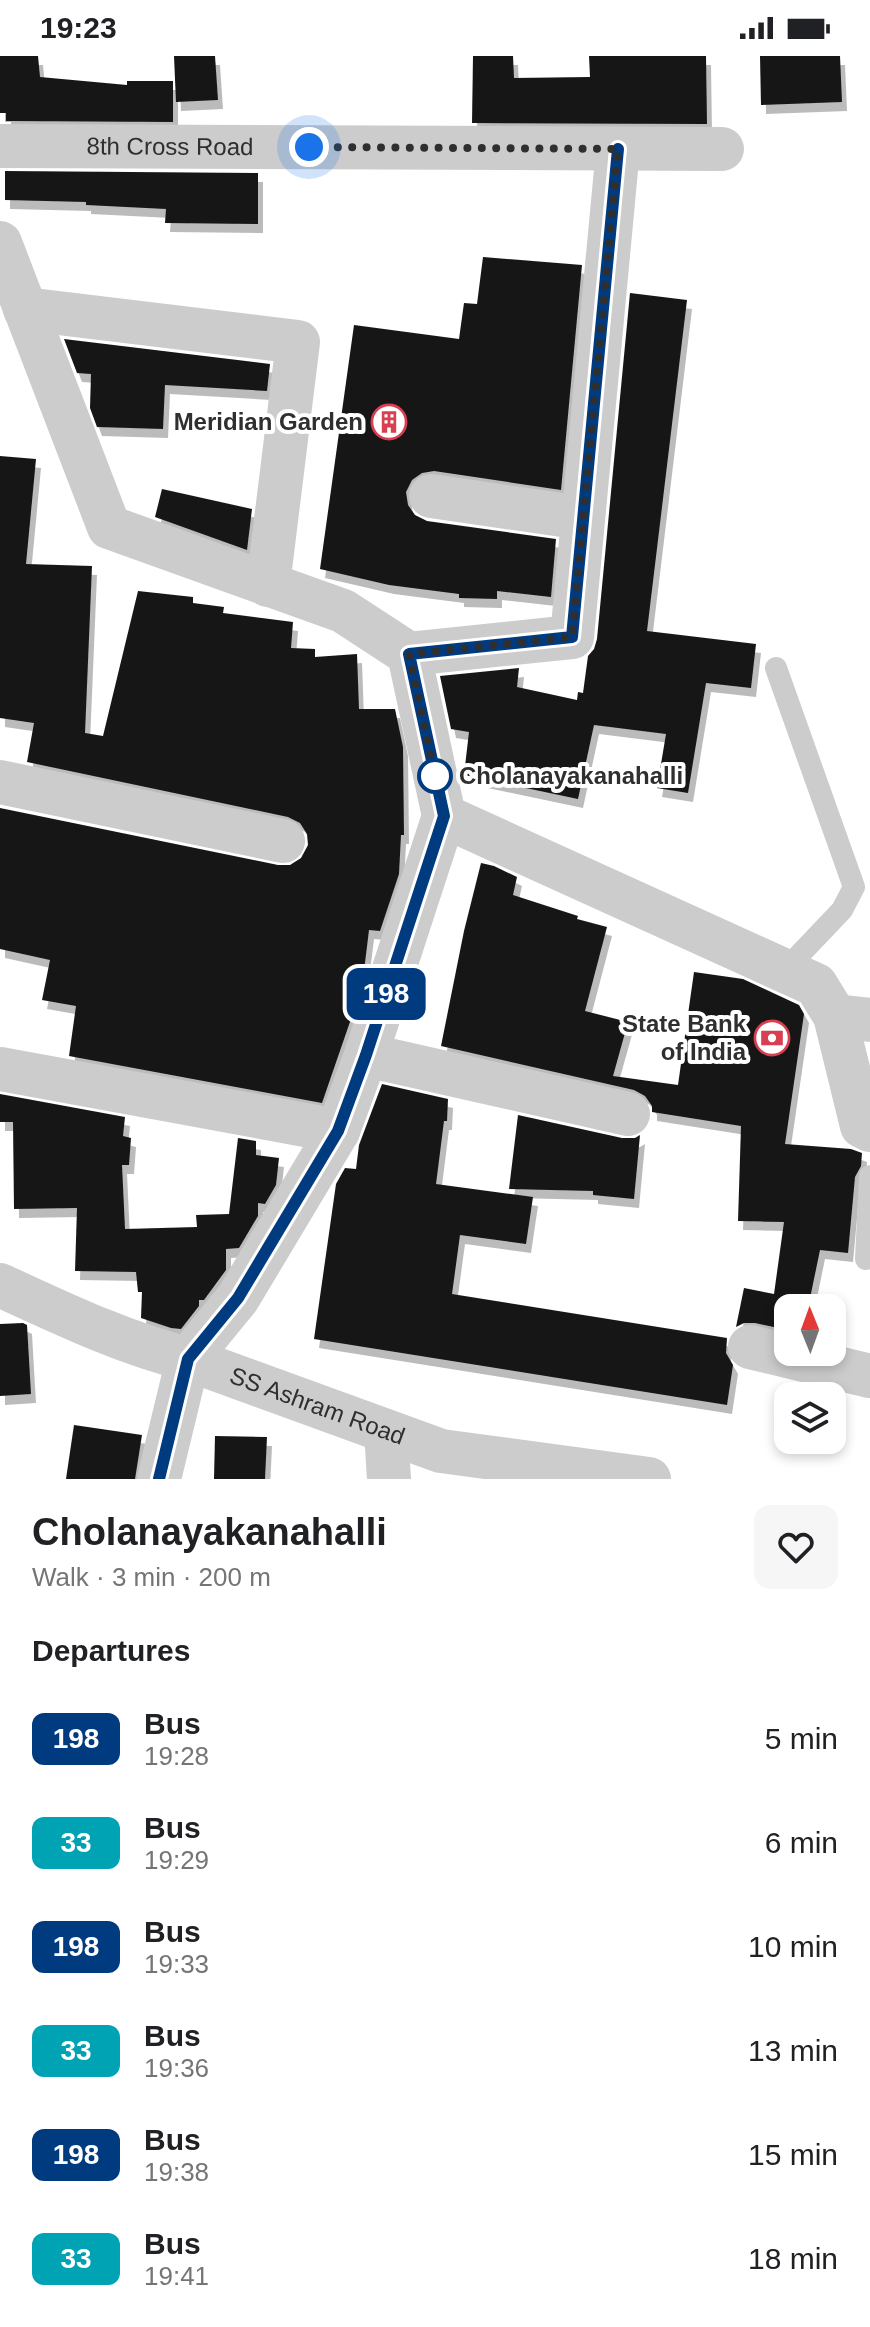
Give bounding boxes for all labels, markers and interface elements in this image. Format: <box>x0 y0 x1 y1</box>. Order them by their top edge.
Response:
text: 19:23 <box>40 11 117 44</box>
your location <box>289 127 329 167</box>
street label: 8th Cross Road <box>87 132 253 160</box>
building icon: Meridian Garden <box>370 403 408 441</box>
place label: Meridian Garden <box>174 408 363 435</box>
marker: Cholanayakanahalli <box>418 759 452 793</box>
place label: Cholanayakanahalli <box>459 762 683 789</box>
line badge: 198 <box>340 968 432 1020</box>
text: 198 <box>363 978 409 1009</box>
place label: State Bank of India <box>622 1010 747 1065</box>
bank icon: State Bank of India <box>753 1019 791 1057</box>
north arrow <box>774 1294 846 1366</box>
map controls <box>774 1294 846 1454</box>
street label: SS Ashram Road <box>226 1361 409 1450</box>
button: layers <box>774 1382 846 1454</box>
button: heart <box>754 1505 838 1589</box>
text: Cholanayakanahalli <box>32 1511 387 1553</box>
text: Walk · 3 min · 200 m <box>32 1562 271 1592</box>
text: Departures <box>32 1634 190 1667</box>
text: Bus <box>144 1707 201 1740</box>
text: 5 min <box>765 1722 838 1755</box>
text: 198 <box>53 1723 99 1754</box>
text: 19:28 <box>144 1741 209 1771</box>
text: Bus <box>144 1811 201 1844</box>
text: 6 min <box>765 1826 838 1859</box>
text: 33 <box>60 1827 92 1858</box>
text: 19:29 <box>144 1845 209 1875</box>
text: Bus <box>144 1915 201 1948</box>
text: 10 min <box>748 1930 838 1963</box>
text: 198 <box>53 1931 99 1962</box>
text: 19:33 <box>144 1949 209 1979</box>
text: Bus <box>144 2019 201 2052</box>
text: 13 min <box>748 2034 838 2067</box>
text: 33 <box>60 2035 92 2066</box>
text: 19:36 <box>144 2053 209 2083</box>
text: Bus <box>144 2123 201 2156</box>
text: 15 min <box>748 2138 838 2171</box>
text: 198 <box>53 2139 99 2170</box>
text: 19:38 <box>144 2157 209 2187</box>
text: Bus <box>144 2227 201 2260</box>
text: 18 min <box>748 2242 838 2275</box>
text: 33 <box>60 2243 92 2274</box>
text: 19:41 <box>144 2261 209 2291</box>

